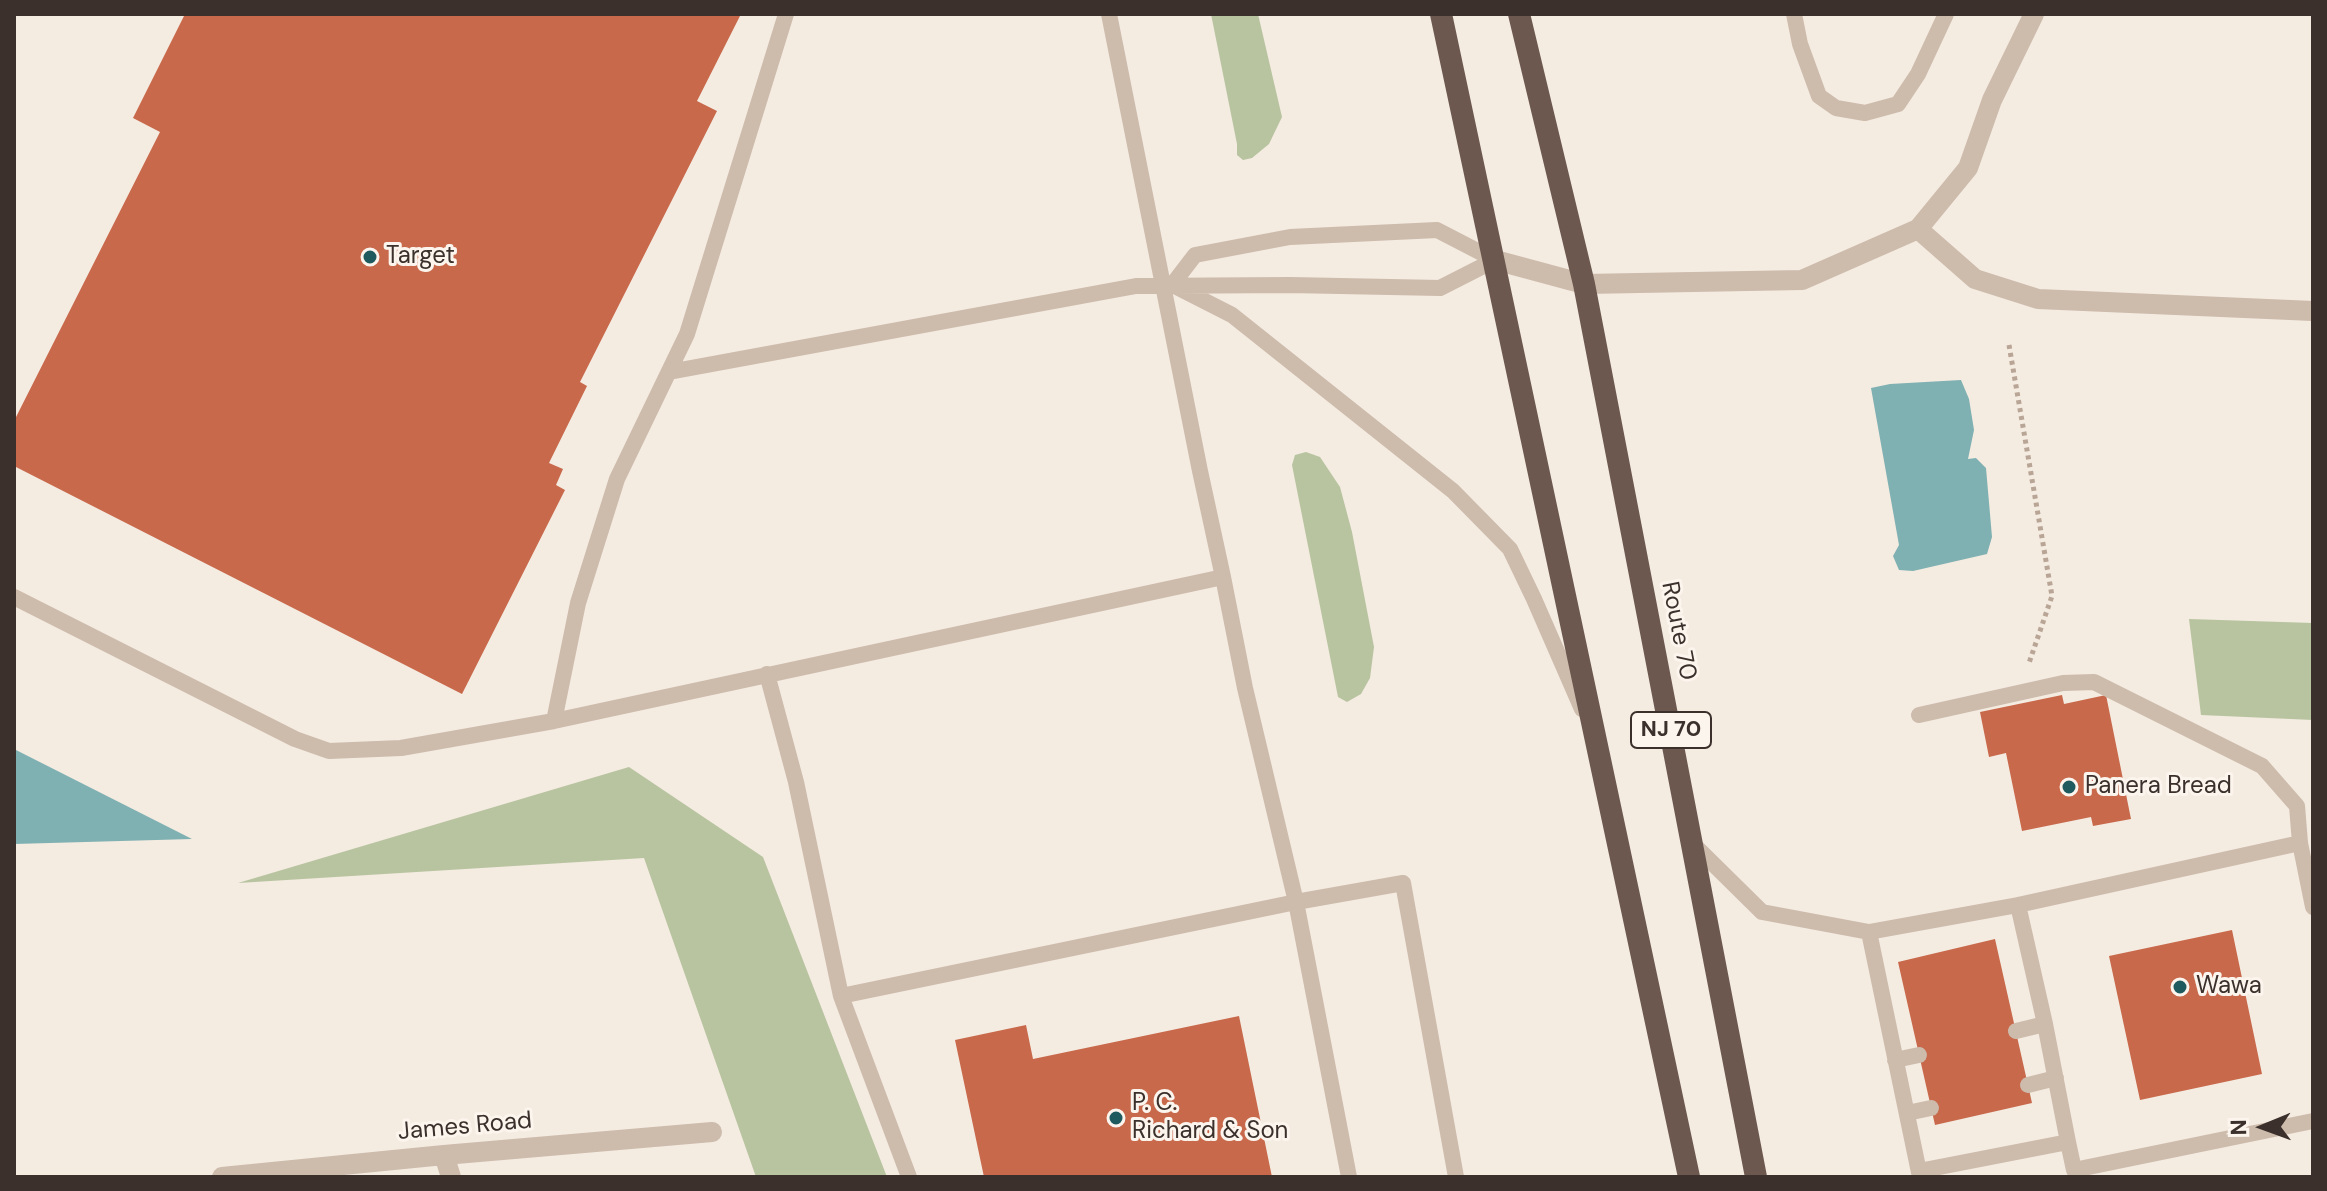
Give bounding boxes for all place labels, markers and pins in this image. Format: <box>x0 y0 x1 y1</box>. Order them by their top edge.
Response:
place label: Target <box>386 243 455 271</box>
marker: Target <box>361 248 379 266</box>
place label: Panera Bread <box>2085 773 2232 801</box>
marker: Panera Bread <box>2060 778 2078 796</box>
place label: Wawa <box>2196 973 2262 1001</box>
marker: Wawa <box>2171 978 2189 996</box>
place label: P. C. Richard & Son <box>1132 1090 1288 1146</box>
marker: P. C. Richard & Son <box>1107 1109 1125 1127</box>

